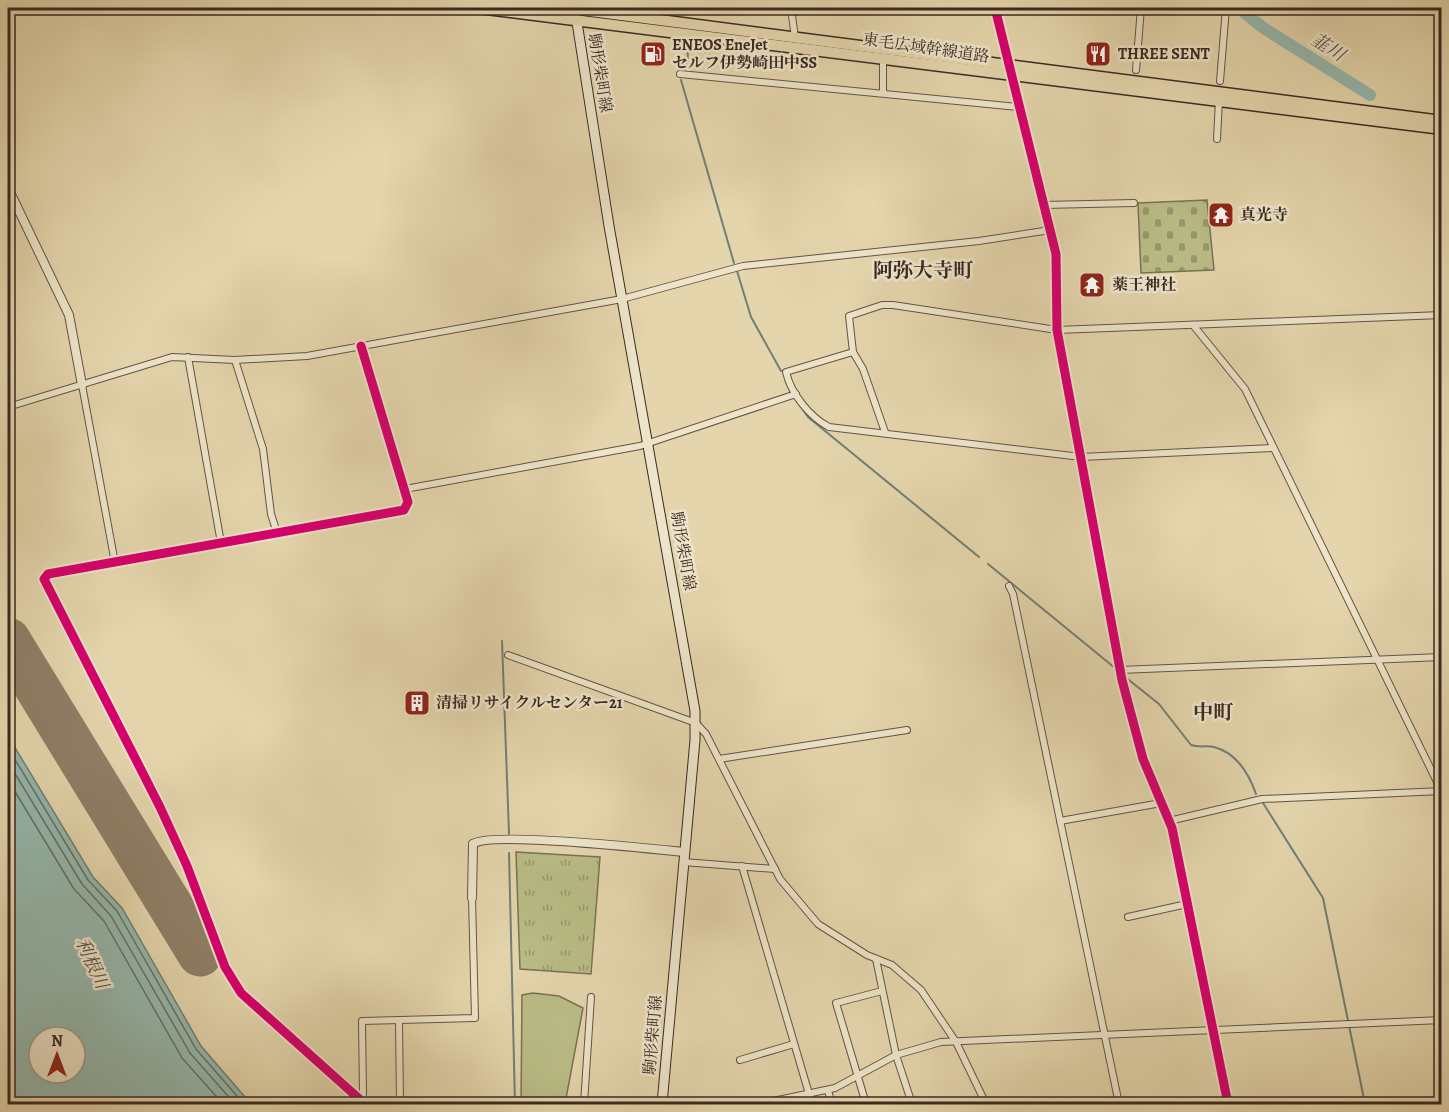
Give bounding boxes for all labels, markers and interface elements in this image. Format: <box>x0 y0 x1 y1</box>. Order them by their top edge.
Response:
water label: 韮川 <box>1306 27 1351 68</box>
street label: 東毛広域幹線道路 <box>861 28 991 68</box>
street label: 駒形柴町線 <box>583 32 617 114</box>
place label: ENEOS EneJet セルフ伊勢崎田中SS <box>672 34 817 74</box>
fuel station icon: ENEOS EneJet セルフ伊勢崎田中SS <box>638 39 668 69</box>
restaurant icon: THREE SENT <box>1083 39 1113 69</box>
place label: THREE SENT <box>1118 43 1210 65</box>
temple icon: 真光寺 <box>1206 200 1236 230</box>
place label: 真光寺 <box>1240 204 1288 226</box>
district label: 阿弥大寺町 <box>873 257 974 284</box>
temple icon: 薬王神社 <box>1077 270 1107 300</box>
place label: 薬王神社 <box>1112 274 1176 296</box>
street label: 駒形柴町線 <box>665 510 701 592</box>
building icon: 清掃リサイクルセンター21 <box>402 688 432 718</box>
place label: 清掃リサイクルセンター21 <box>436 692 623 714</box>
district label: 中町 <box>1193 699 1234 726</box>
water label: 利根川 <box>70 933 115 994</box>
street label: 駒形柴町線 <box>639 994 667 1076</box>
north arrow <box>27 1025 87 1085</box>
text: N <box>51 1030 63 1052</box>

